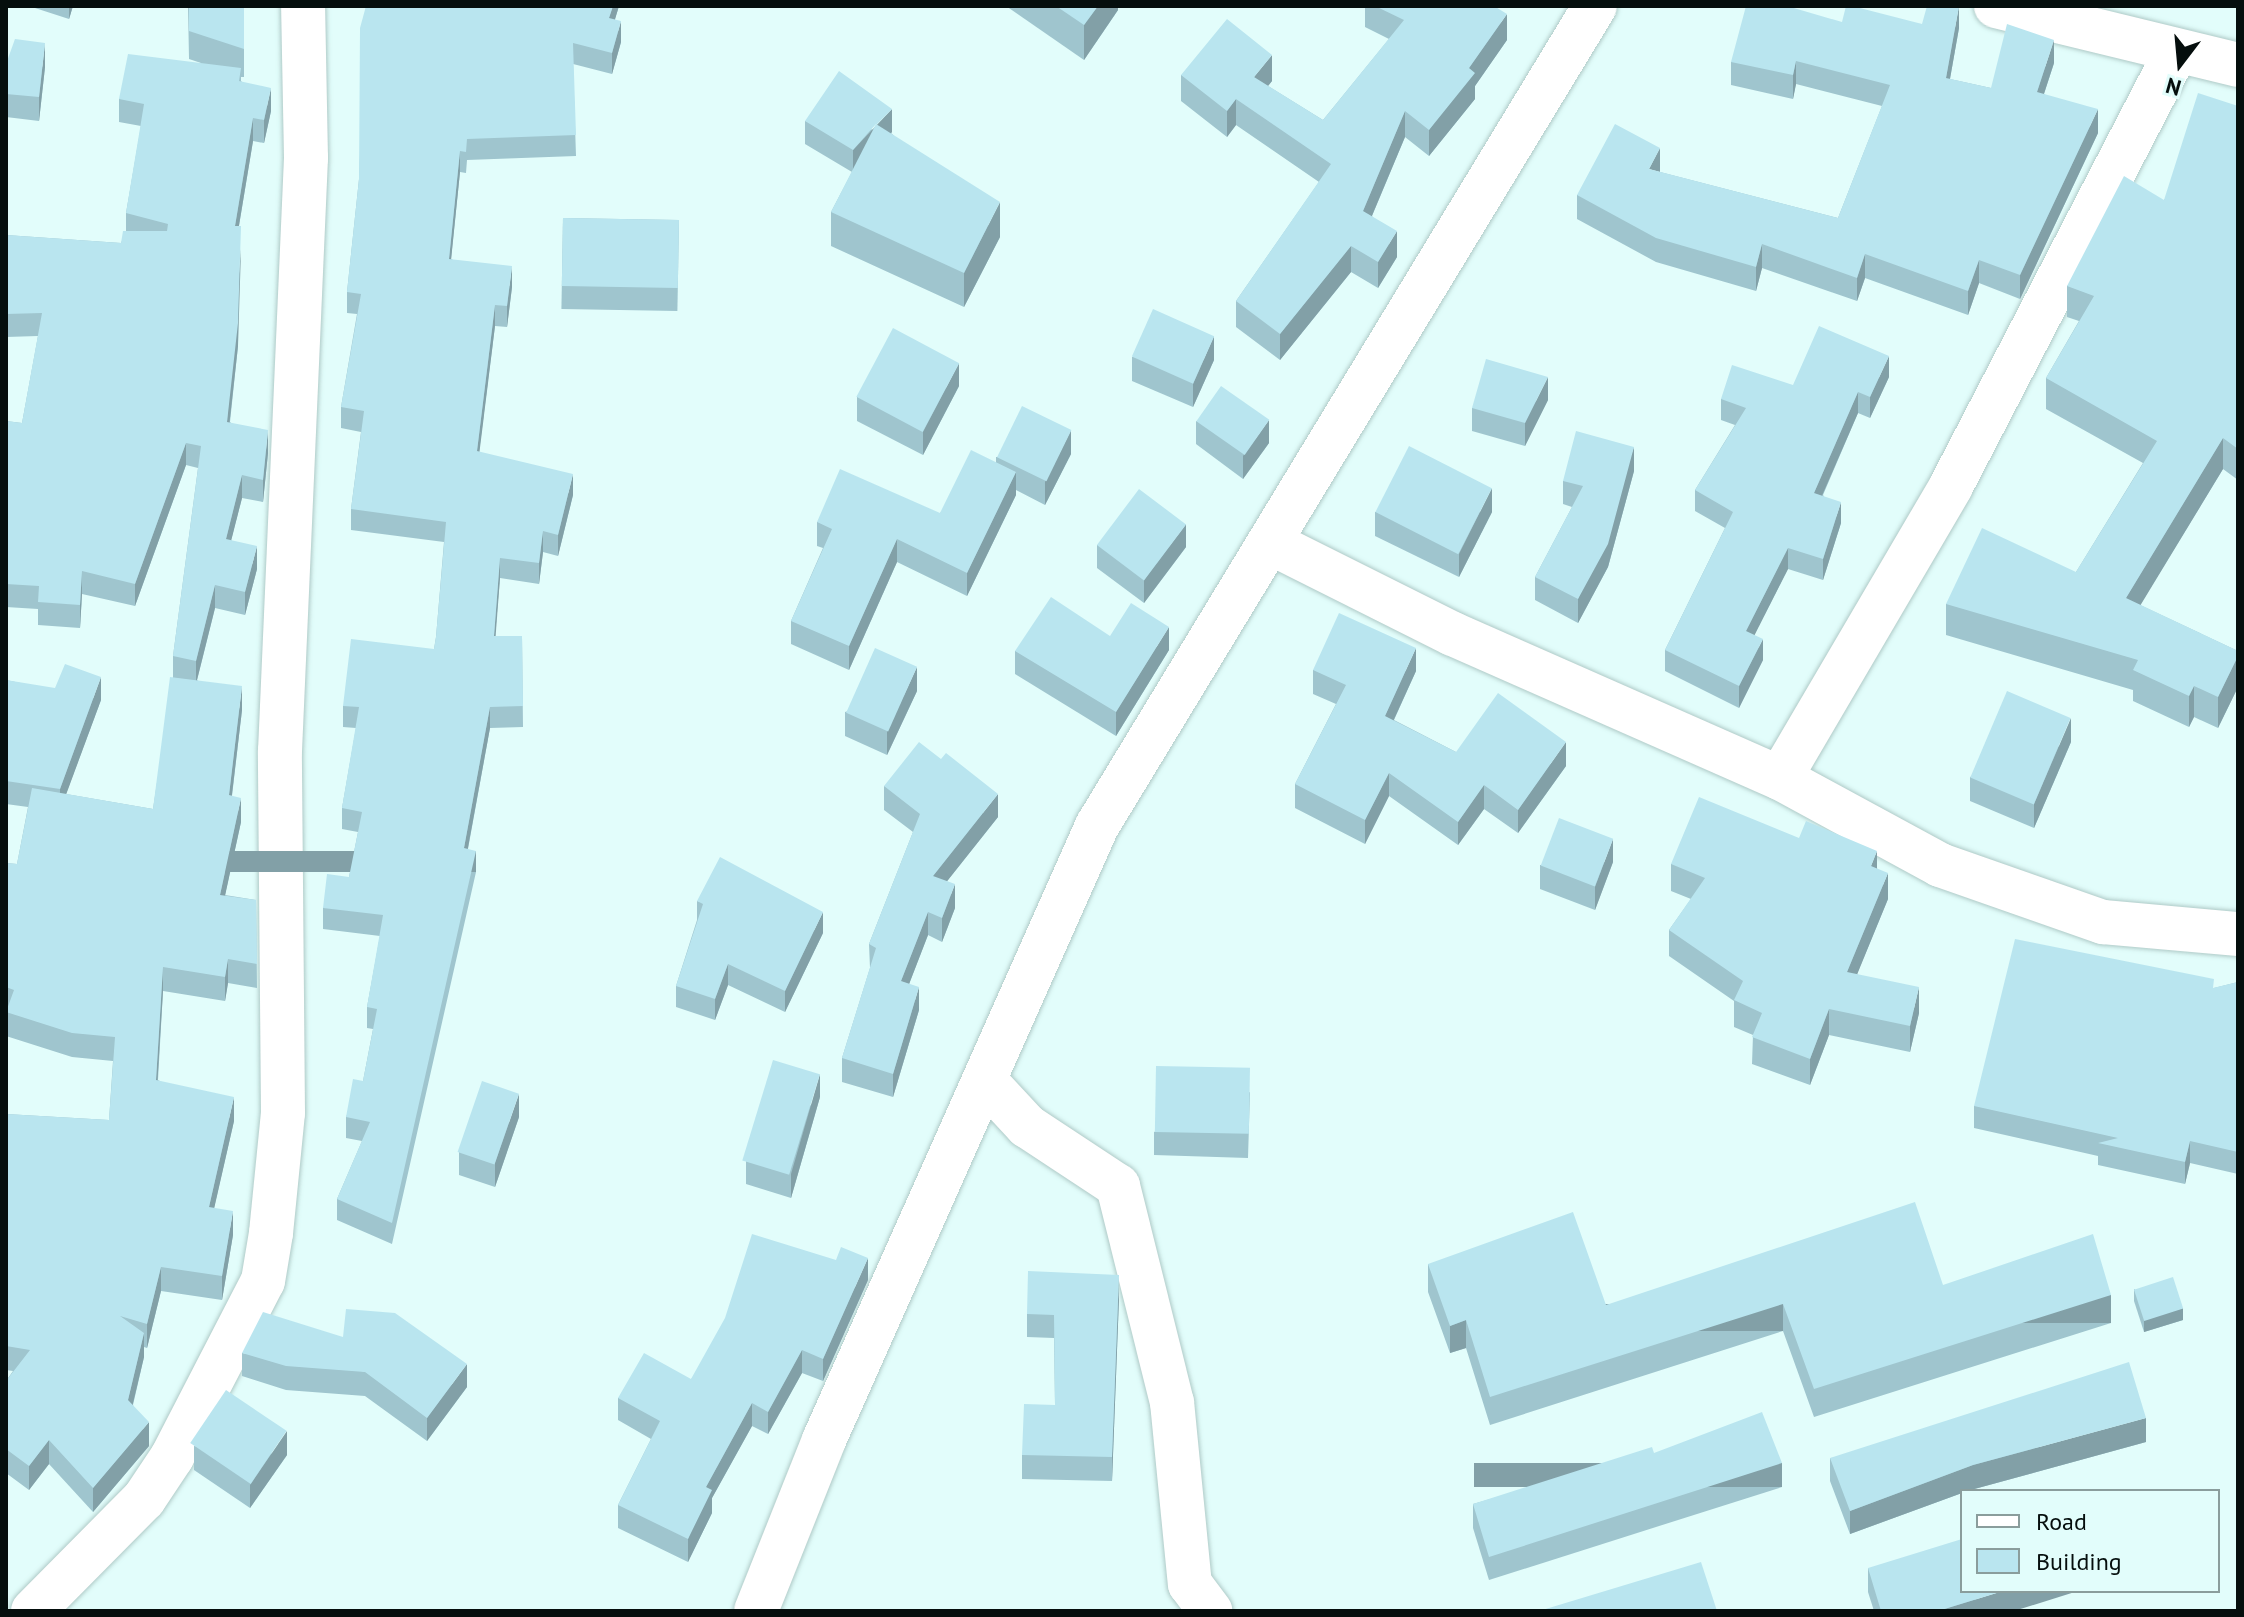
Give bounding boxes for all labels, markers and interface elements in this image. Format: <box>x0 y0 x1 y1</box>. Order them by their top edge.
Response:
north arrow <box>2140 24 2220 104</box>
text: N <box>2163 72 2184 103</box>
legend <box>1960 1489 2220 1593</box>
text: Road <box>2036 1506 2087 1537</box>
text: Building <box>2036 1546 2122 1577</box>

